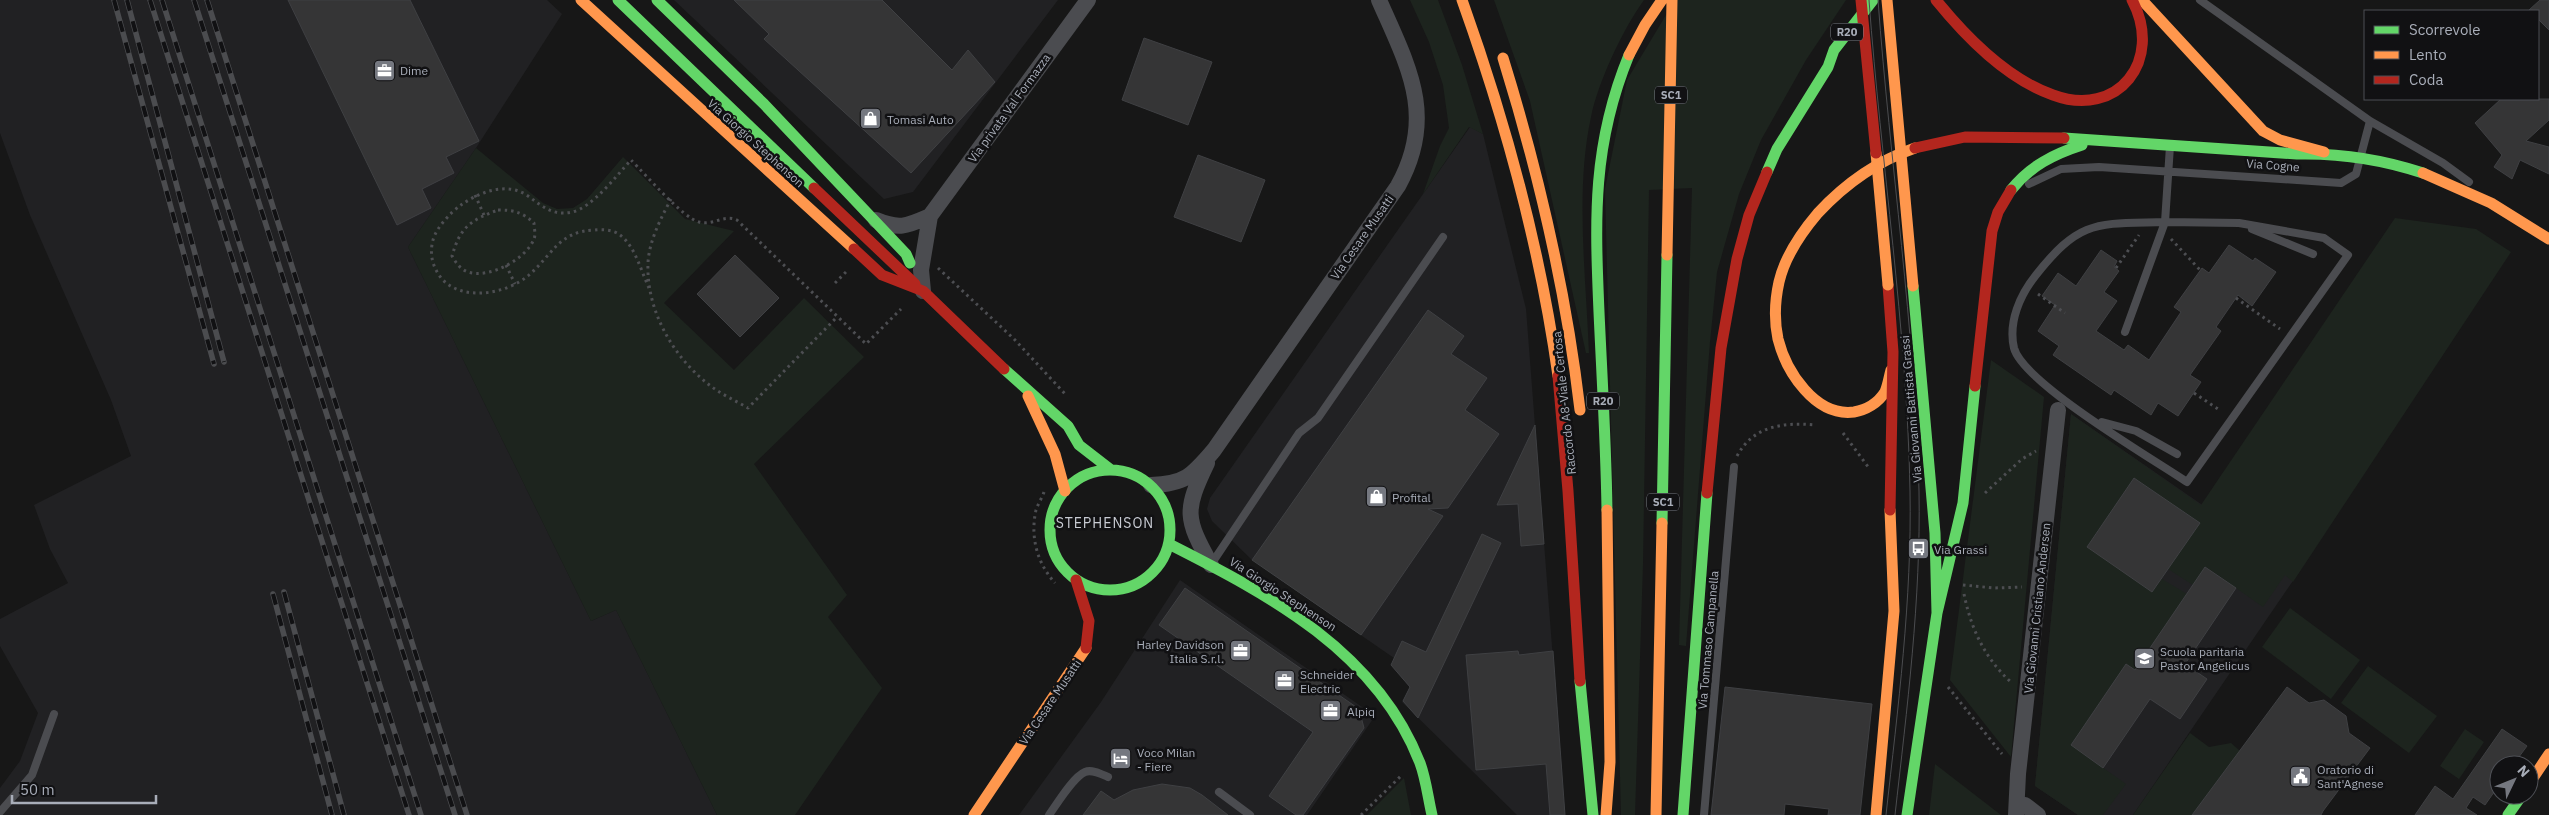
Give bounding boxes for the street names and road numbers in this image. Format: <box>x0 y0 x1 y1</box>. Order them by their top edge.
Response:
road number: R20 <box>1831 24 1863 41</box>
street label: Via privata Val Formazza <box>964 50 1054 165</box>
road number: SC1 <box>1655 86 1687 104</box>
street label: Via Giorgio Stephenson <box>705 96 807 190</box>
street label: Via Cogne <box>2246 156 2301 174</box>
street label: Via Cesare Musatti <box>1327 192 1397 282</box>
street label: Raccordo A8-Viale Certosa <box>1549 330 1579 475</box>
street label: Via Giovanni Battista Grassi <box>1897 335 1925 483</box>
road number: R20 <box>1587 392 1619 410</box>
road number: SC1 <box>1647 494 1679 511</box>
street label: Via Giovanni Cristiano Andersen <box>2021 522 2053 694</box>
street label: Via Giorgio Stephenson <box>1227 554 1339 634</box>
street label: Via Tommaso Campanella <box>1694 569 1722 710</box>
street label: Via Cesare Musatti <box>1016 656 1084 748</box>

